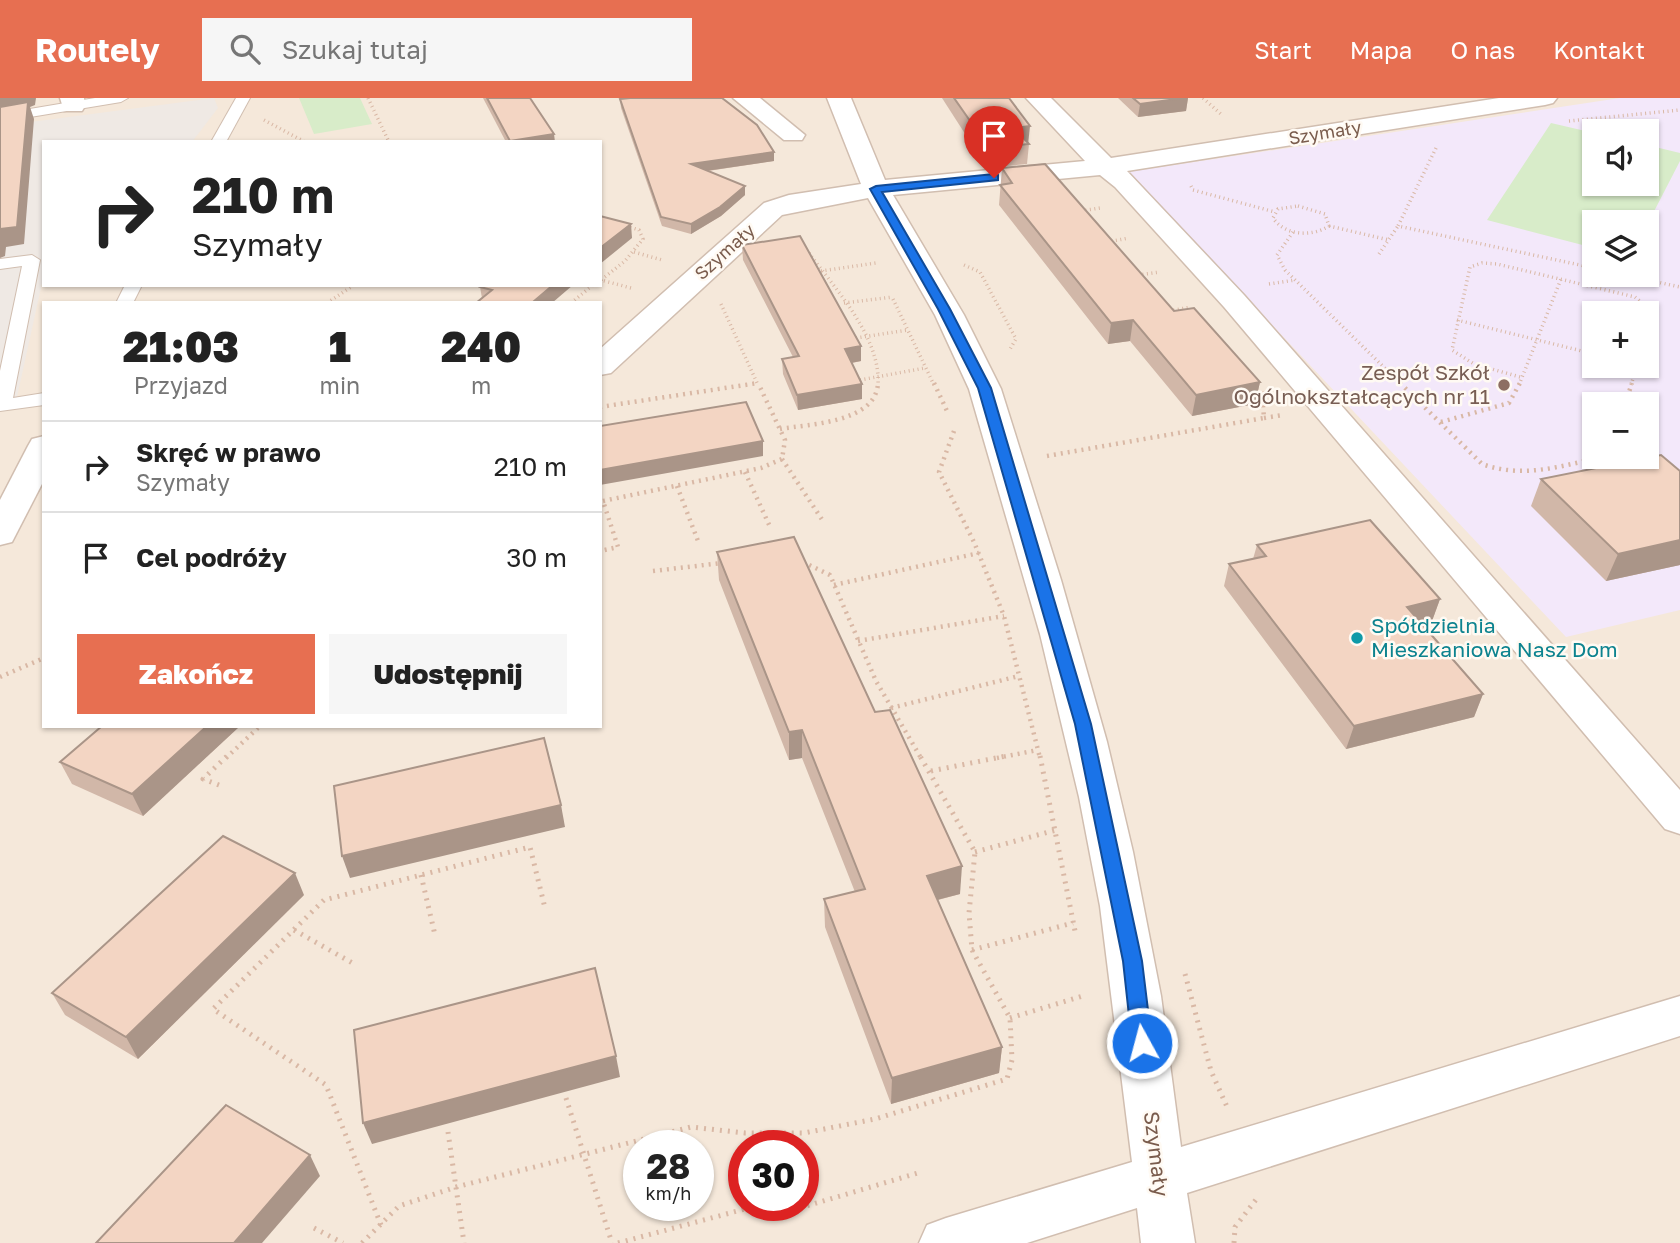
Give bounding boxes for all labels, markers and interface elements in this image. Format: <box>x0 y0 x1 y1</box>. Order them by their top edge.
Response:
search box <box>202 18 692 81</box>
text: Routely <box>35 30 160 69</box>
icon: search <box>226 30 264 68</box>
text: Szukaj tutaj <box>282 34 428 65</box>
text: Start <box>1254 35 1312 64</box>
text: Mapa <box>1350 35 1412 64</box>
text: O nas <box>1450 35 1515 64</box>
text: Kontakt <box>1553 35 1645 64</box>
pin <box>964 106 1024 178</box>
street label: Szymały <box>1287 115 1363 149</box>
icon: arrive <box>975 117 1013 155</box>
map controls <box>1582 119 1659 469</box>
button: sound <box>1582 119 1659 196</box>
text: 210 m <box>192 165 334 224</box>
icon: right <box>77 168 168 259</box>
button: layers <box>1582 210 1659 287</box>
street label: Szymały <box>690 219 759 284</box>
text: Szymały <box>192 225 323 263</box>
button: + <box>1582 301 1659 378</box>
text: 21:03 <box>123 321 239 371</box>
text: 1 <box>329 321 351 371</box>
text: 240 <box>441 321 521 371</box>
place label: Zespół Szkół Ogólnokształcących nr 11 <box>1233 359 1490 409</box>
text: Przyjazd <box>134 371 228 399</box>
text: min <box>320 371 360 399</box>
text: m <box>471 371 491 399</box>
marker: Zespół Szkół Ogólnokształcących nr 11 <box>1496 377 1512 393</box>
button: − <box>1582 392 1659 469</box>
text: Skręć w prawo <box>136 437 321 468</box>
icon: right <box>77 448 115 486</box>
text: 210 m <box>494 451 567 482</box>
text: Szymały <box>136 468 230 496</box>
icon: arrive <box>77 539 115 577</box>
text: Cel podróży <box>136 542 287 573</box>
text: 30 m <box>506 542 567 573</box>
place label: Spółdzielnia Mieszkaniowa Nasz Dom <box>1371 612 1618 662</box>
marker: Spółdzielnia Mieszkaniowa Nasz Dom <box>1349 630 1365 646</box>
button: Zakończ <box>77 634 315 714</box>
button: Udostępnij <box>329 634 567 714</box>
position arrow <box>1105 1006 1179 1080</box>
street label: Szymały <box>1139 1110 1175 1198</box>
speed limit sign: 30 <box>728 1130 819 1221</box>
text: 28 <box>647 1145 690 1187</box>
text: km/h <box>646 1182 691 1204</box>

